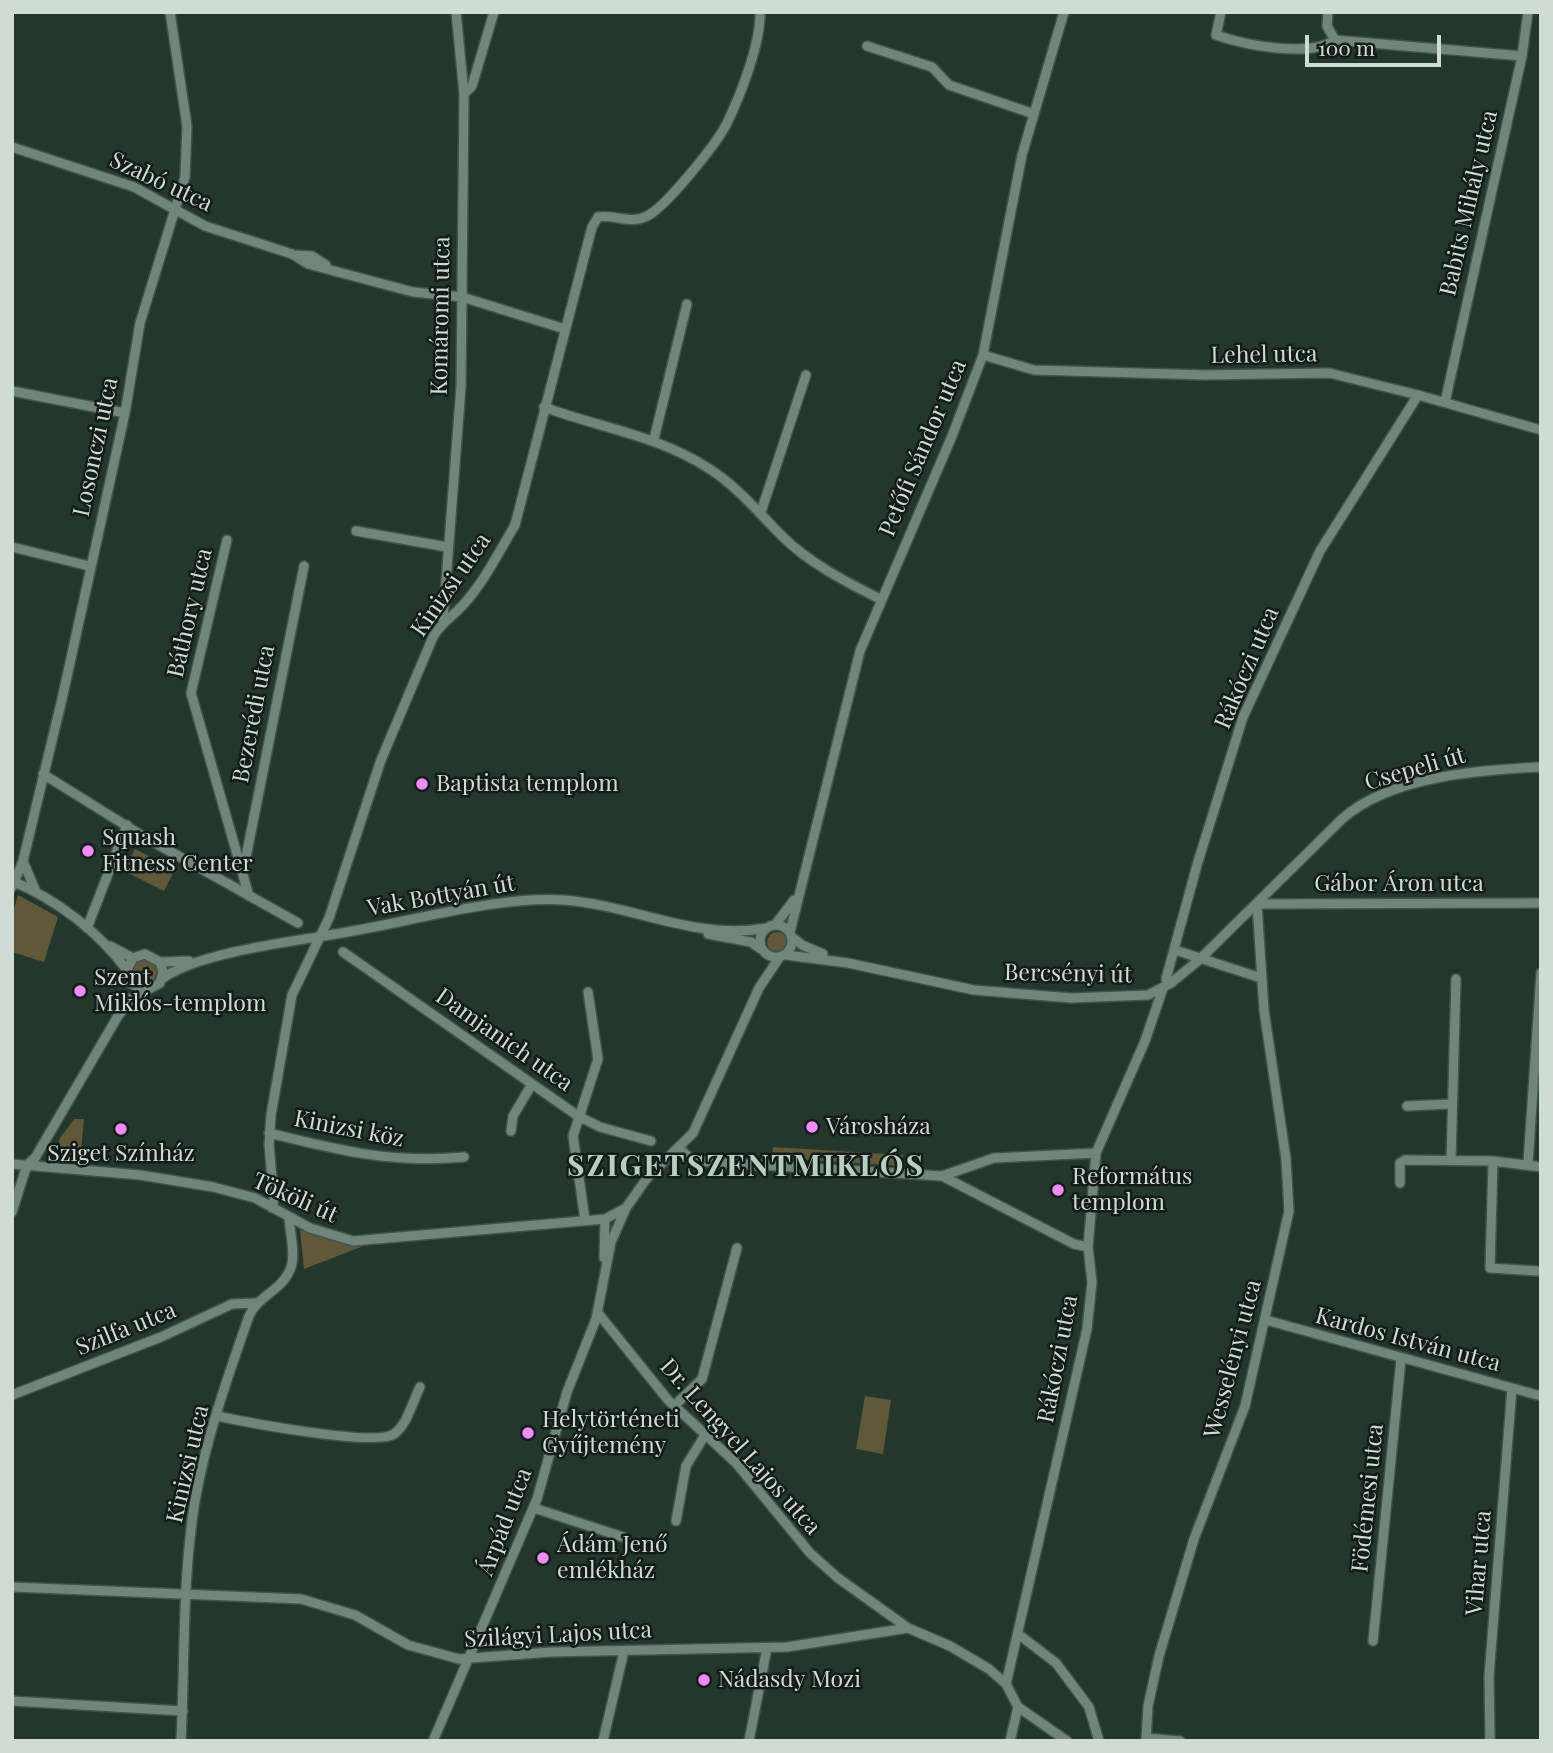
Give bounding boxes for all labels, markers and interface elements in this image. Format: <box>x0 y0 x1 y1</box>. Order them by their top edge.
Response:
scale bar <box>1308 21 1444 65</box>
text: 100 m <box>1318 33 1375 61</box>
street label: Babits Mihály utca <box>1434 108 1504 298</box>
street label: Szabó utca <box>105 146 217 218</box>
street label: Komáromi utca <box>426 236 456 396</box>
street label: Lehel utca <box>1210 340 1318 370</box>
street label: Petőfi Sándor utca <box>873 355 973 541</box>
street label: Losonczi utca <box>68 375 124 519</box>
street label: Kinizsi utca <box>405 528 497 642</box>
street label: Báthory utca <box>162 546 218 680</box>
street label: Rákóczi utca <box>1209 603 1285 733</box>
street label: Bezerédi utca <box>227 643 281 785</box>
street label: Csepeli út <box>1362 741 1468 797</box>
place label: Baptista templom <box>436 770 619 798</box>
marker: Baptista templom <box>414 776 430 792</box>
place label: Squash Fitness Center <box>102 824 253 878</box>
marker: Squash Fitness Center <box>80 843 96 859</box>
street label: Vak Bottyán út <box>365 869 517 923</box>
street label: Gábor Áron utca <box>1314 870 1484 898</box>
street label: Bercsényi út <box>1004 959 1132 989</box>
place label: Szent Miklós-templom <box>94 964 266 1018</box>
marker: Szent Miklós-templom <box>72 983 88 999</box>
street label: Damjanich utca <box>430 983 578 1097</box>
street label: Kinizsi köz <box>292 1105 406 1153</box>
place label: Városháza <box>826 1113 931 1141</box>
marker: Városháza <box>804 1119 820 1135</box>
marker: Sziget Színház <box>113 1121 129 1137</box>
place label: Sziget Színház <box>47 1140 195 1168</box>
district label: SZIGETSZENTMIKLÓS <box>569 1149 923 1185</box>
place label: Református templom <box>1072 1163 1192 1217</box>
street label: Tököli út <box>248 1167 342 1229</box>
marker: Református templom <box>1050 1182 1066 1198</box>
street label: Wesselényi utca <box>1199 1277 1267 1441</box>
street label: Rákóczi utca <box>1032 1293 1084 1425</box>
street label: Szilfa utca <box>72 1296 180 1362</box>
street label: Kardos István utca <box>1312 1302 1504 1378</box>
street label: Dr. Lengyel Lajos utca <box>654 1353 826 1541</box>
street label: Kinizsi utca <box>161 1402 215 1526</box>
place label: Helytörténeti Gyűjtemény <box>542 1406 680 1460</box>
street label: Födémesi utca <box>1346 1422 1390 1574</box>
marker: Helytörténeti Gyűjtemény <box>520 1425 536 1441</box>
street label: Árpád utca <box>472 1464 538 1580</box>
street label: Vihar utca <box>1461 1509 1497 1617</box>
place label: Ádám Jenő emlékház <box>557 1531 668 1585</box>
marker: Ádám Jenő emlékház <box>535 1550 551 1566</box>
street label: Szilágyi Lajos utca <box>463 1616 653 1654</box>
place label: Nádasdy Mozi <box>718 1666 861 1694</box>
marker: Nádasdy Mozi <box>696 1672 712 1688</box>

